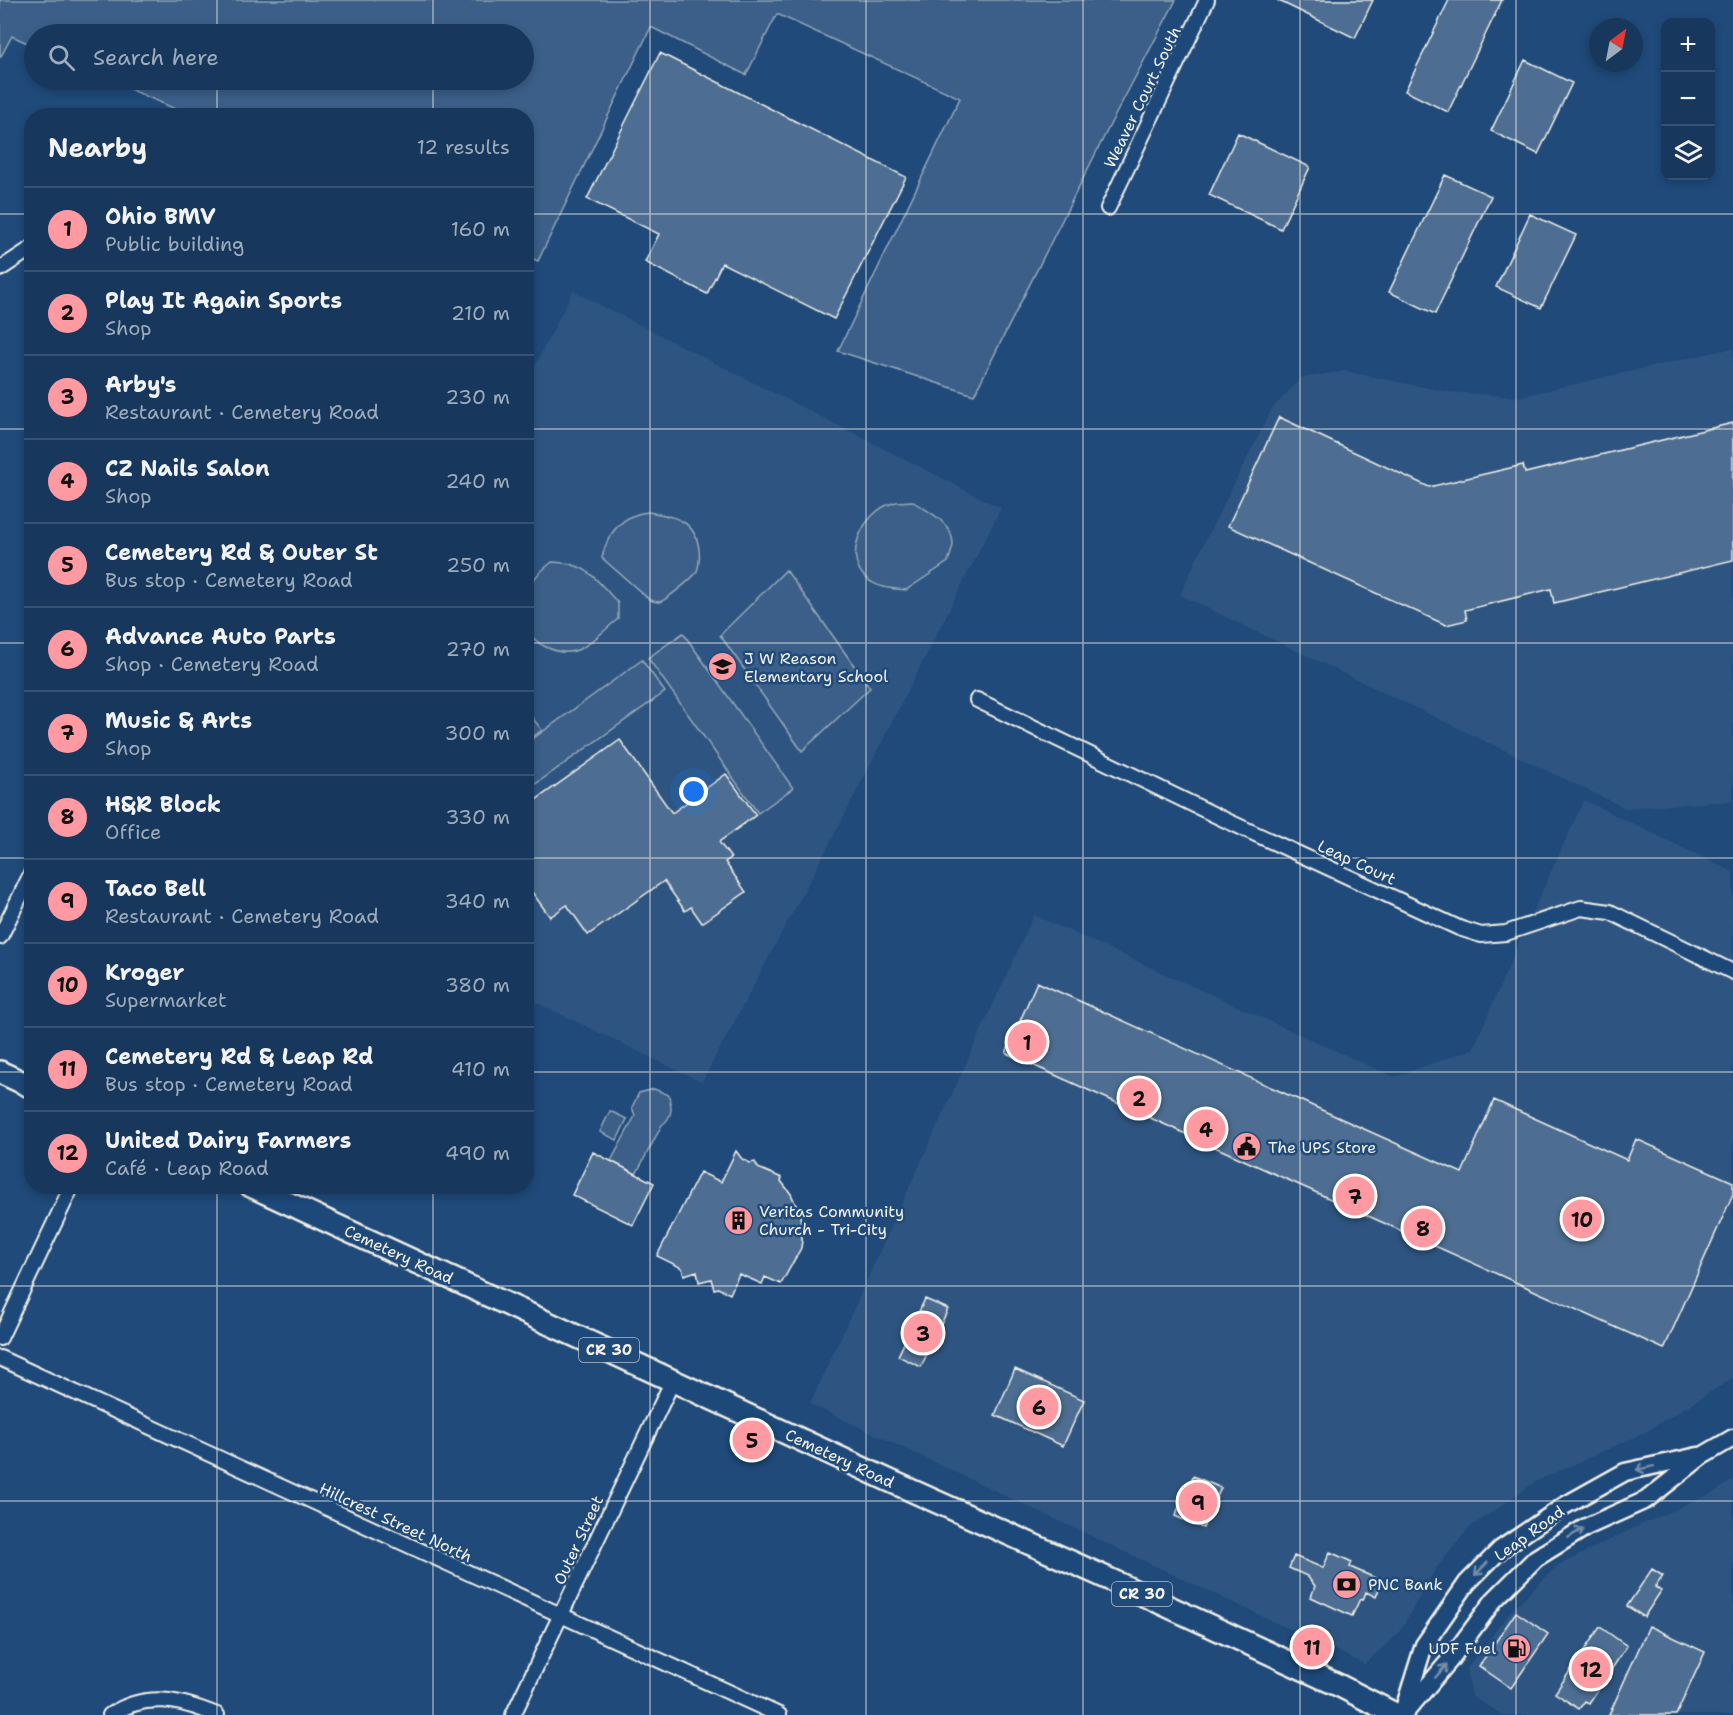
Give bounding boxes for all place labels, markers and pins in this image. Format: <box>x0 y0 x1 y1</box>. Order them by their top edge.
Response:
place label: J W Reason Elementary School <box>744 648 888 687</box>
school or university icon: J W Reason Elementary School <box>707 651 739 683</box>
pin: 1 <box>1008 1020 1046 1064</box>
pin: 2 <box>1120 1076 1158 1120</box>
pin: 4 <box>1186 1106 1226 1152</box>
public building icon: The UPS Store <box>1231 1131 1263 1163</box>
place label: The UPS Store <box>1268 1137 1376 1158</box>
pin: 7 <box>1336 1174 1374 1218</box>
pin: 10 <box>1562 1196 1602 1242</box>
place label: Veritas Community Church - Tri-City <box>759 1201 904 1240</box>
building icon: Veritas Community Church - Tri-City <box>722 1204 754 1236</box>
pin: 8 <box>1404 1206 1442 1250</box>
pin: 3 <box>904 1310 942 1356</box>
pin: 6 <box>1020 1384 1058 1430</box>
pin: 5 <box>732 1418 771 1462</box>
pin: 9 <box>1178 1480 1218 1524</box>
bank icon: PNC Bank <box>1331 1568 1363 1600</box>
place label: PNC Bank <box>1368 1574 1443 1595</box>
pin: 11 <box>1292 1624 1332 1670</box>
fuel station icon: UDF Fuel <box>1501 1632 1533 1664</box>
place label: UDF Fuel <box>1429 1638 1496 1659</box>
pin: 12 <box>1572 1646 1610 1692</box>

